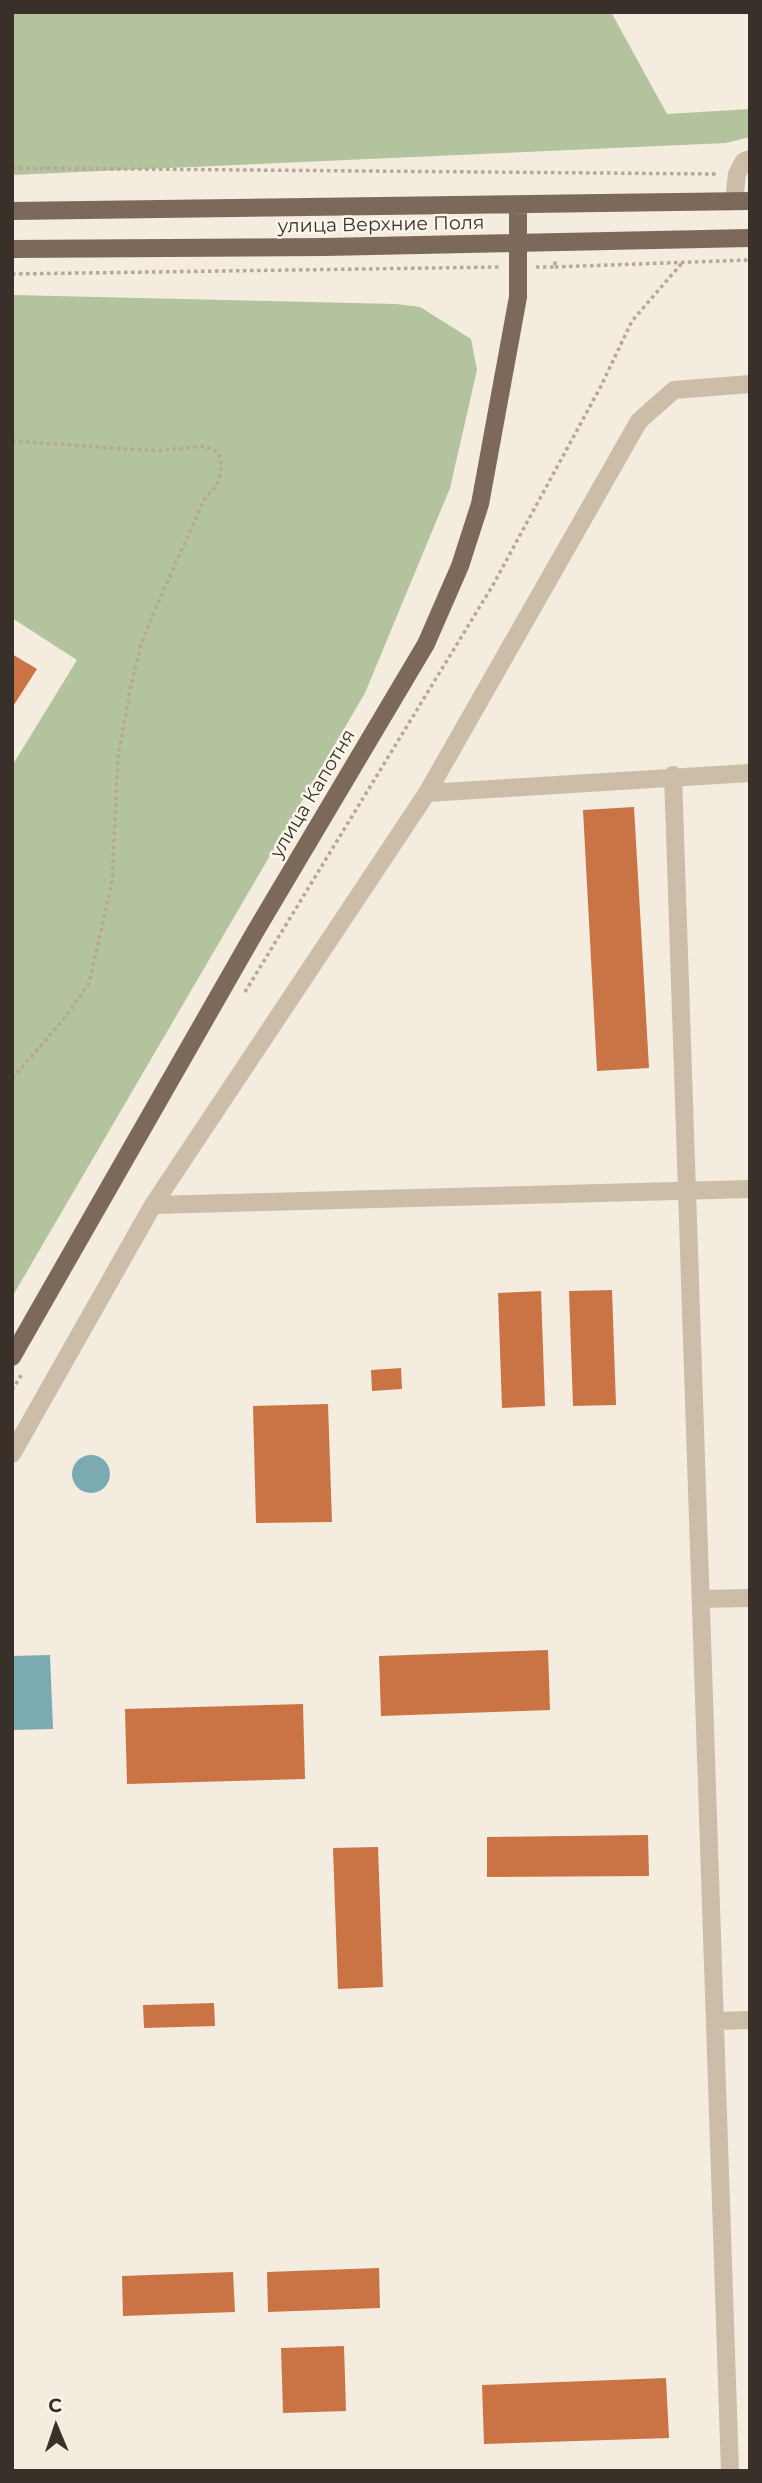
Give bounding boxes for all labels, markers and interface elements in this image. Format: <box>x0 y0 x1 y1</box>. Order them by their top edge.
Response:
street label: улица Верхние Поля <box>277 212 485 238</box>
street label: улица Капотня <box>266 725 360 863</box>
north arrow <box>21 2392 91 2462</box>
text: С <box>48 2394 63 2417</box>

